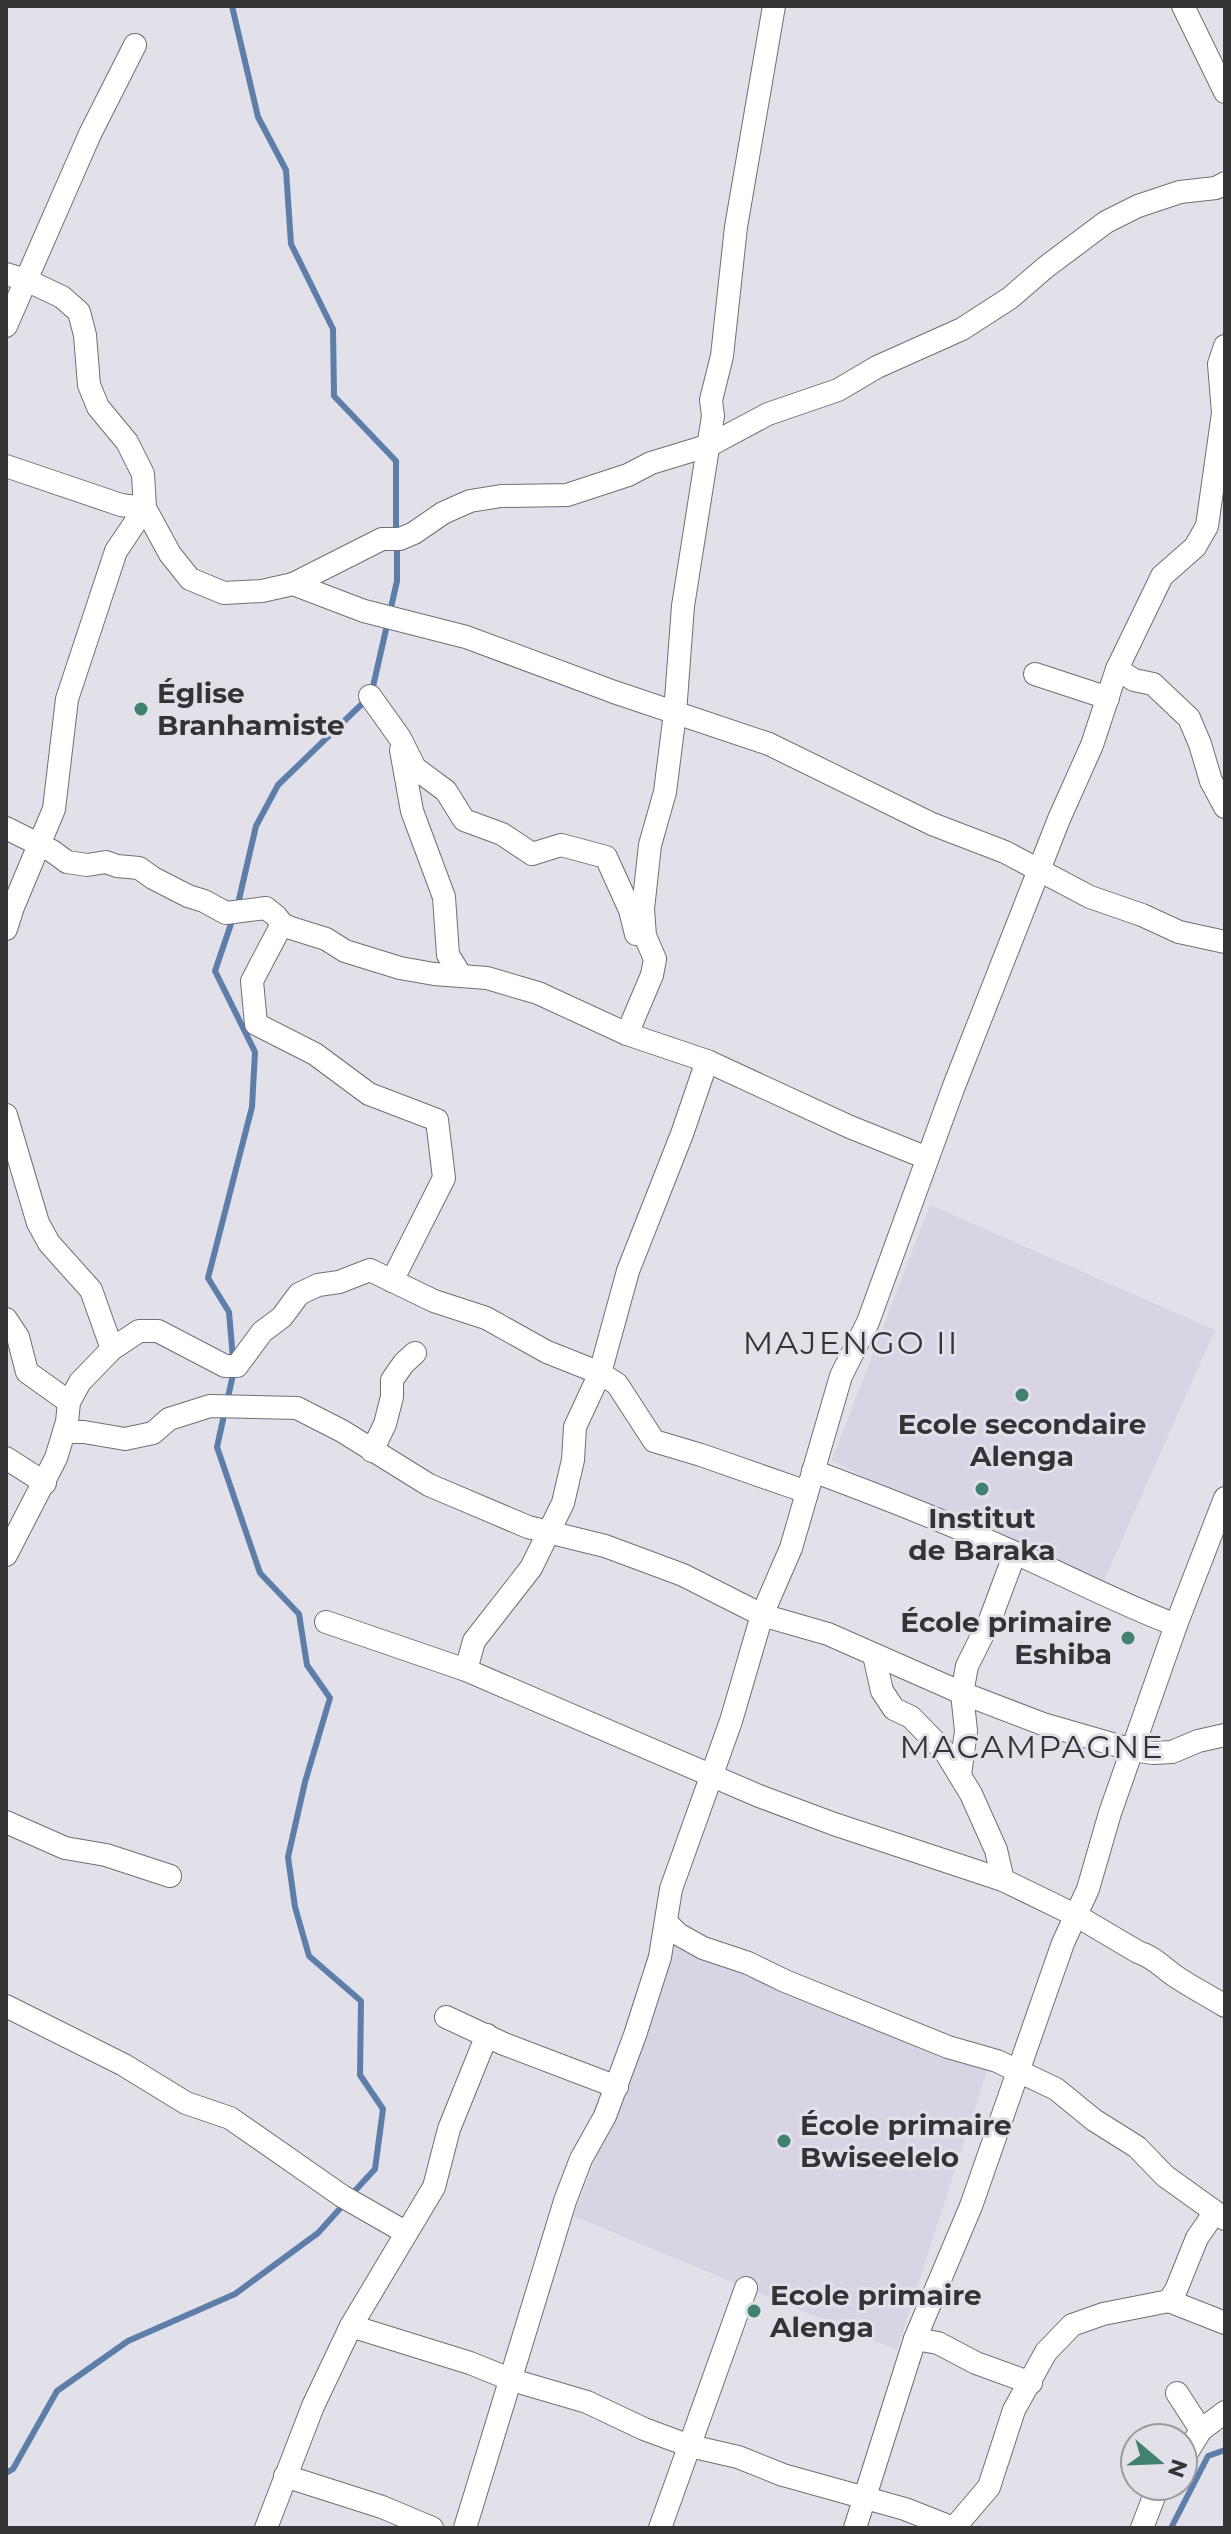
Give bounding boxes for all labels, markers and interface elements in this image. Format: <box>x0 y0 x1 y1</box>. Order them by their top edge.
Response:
place label: Église Branhamiste <box>157 676 345 742</box>
marker: Église Branhamiste <box>132 700 150 718</box>
district label: MAJENGO II <box>743 1323 959 1362</box>
marker: Ecole secondaire Alenga <box>1013 1386 1031 1404</box>
place label: Ecole secondaire Alenga <box>898 1407 1146 1473</box>
marker: Institut de Baraka <box>973 1480 991 1498</box>
place label: Institut de Baraka <box>908 1501 1056 1567</box>
place label: École primaire Eshiba <box>900 1605 1112 1671</box>
marker: École primaire Eshiba <box>1119 1629 1137 1647</box>
district label: MACAMPAGNE <box>899 1727 1165 1766</box>
place label: École primaire Bwiseelelo <box>800 2108 1012 2174</box>
marker: École primaire Bwiseelelo <box>775 2132 793 2150</box>
place label: Ecole primaire Alenga <box>769 2278 982 2344</box>
marker: Ecole primaire Alenga <box>745 2302 763 2320</box>
north arrow <box>1119 2422 1199 2502</box>
text: N <box>1162 2456 1193 2481</box>

